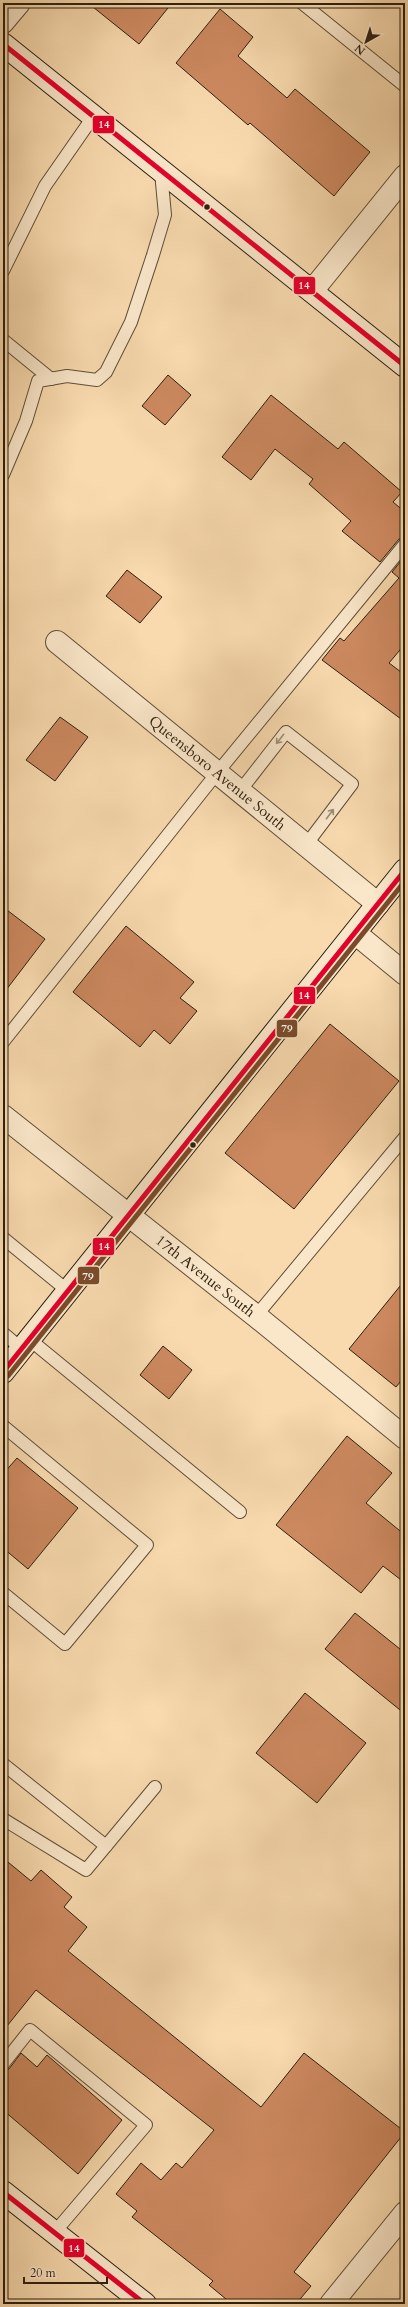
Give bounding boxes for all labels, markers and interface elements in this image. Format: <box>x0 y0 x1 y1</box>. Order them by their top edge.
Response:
north arrow <box>346 22 386 62</box>
text: N <box>351 40 368 58</box>
line badge: 14 <box>92 115 115 134</box>
text: 14 <box>98 117 110 132</box>
unlabelled marker <box>202 202 212 212</box>
line badge: 14 <box>293 276 316 295</box>
text: 14 <box>298 278 310 293</box>
street label: Queensboro Avenue South <box>145 711 291 835</box>
one-way arrow <box>276 734 285 745</box>
one-way arrow <box>325 808 334 819</box>
line badge: 14 <box>293 986 316 1005</box>
text: 14 <box>298 988 310 1003</box>
line badge: 79 <box>276 1019 298 1038</box>
text: 79 <box>281 1021 293 1036</box>
unlabelled marker <box>188 1140 198 1150</box>
street label: 17th Avenue South <box>151 1230 260 1322</box>
line badge: 14 <box>92 1237 115 1256</box>
text: 14 <box>98 1239 110 1254</box>
line badge: 79 <box>77 1266 100 1285</box>
text: 79 <box>82 1269 94 1284</box>
line badge: 14 <box>63 2238 85 2258</box>
text: 14 <box>68 2241 80 2256</box>
scale bar <box>24 2259 107 2285</box>
text: 20 m <box>30 2265 57 2281</box>

